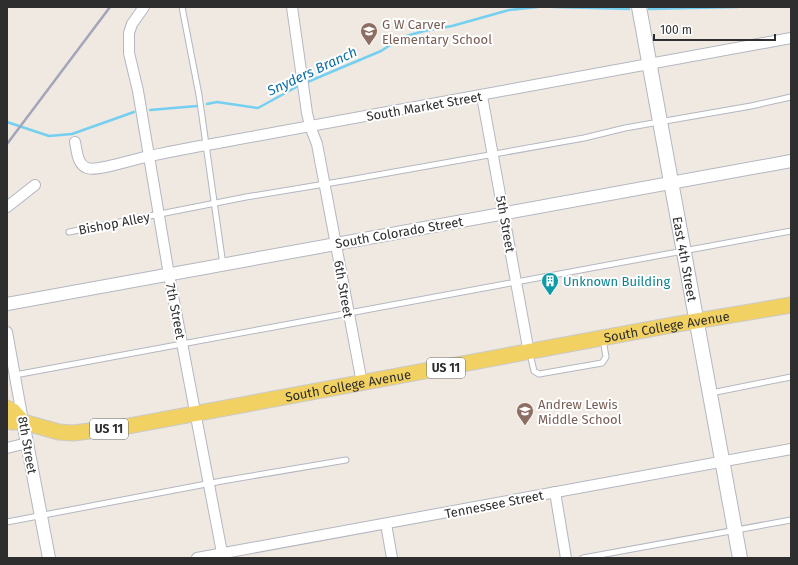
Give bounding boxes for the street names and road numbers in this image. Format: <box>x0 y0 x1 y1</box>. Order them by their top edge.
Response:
street label: South Market Street <box>365 89 483 124</box>
street label: 5th Street <box>493 194 518 254</box>
street label: Bishop Alley <box>77 209 152 238</box>
street label: South Colorado Street <box>334 214 465 251</box>
street label: East 4th Street <box>670 215 700 303</box>
street label: 6th Street <box>331 259 356 319</box>
street label: 7th Street <box>163 282 188 341</box>
street label: South College Avenue <box>603 308 731 346</box>
road number: US 11 <box>427 358 465 378</box>
street label: South College Avenue <box>284 367 412 405</box>
street label: 8th Street <box>15 415 40 475</box>
road number: US 11 <box>90 419 128 439</box>
street label: Tennessee Street <box>443 488 545 521</box>

